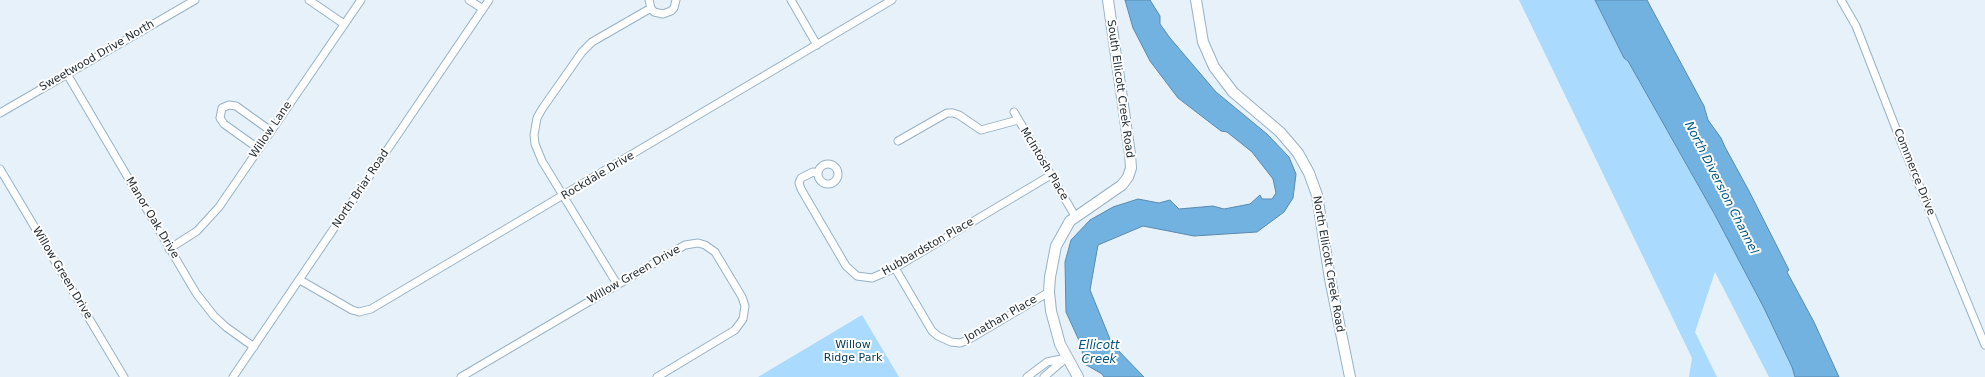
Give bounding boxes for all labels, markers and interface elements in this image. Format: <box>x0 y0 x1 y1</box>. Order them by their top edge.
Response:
street label: Sweetwood Drive North <box>37 18 157 94</box>
street label: South Ellicott Creek Road <box>1104 19 1136 159</box>
street label: Willow Lane <box>247 99 295 161</box>
water label: North Diversion Channel <box>1681 119 1761 257</box>
street label: McIntosh Place <box>1017 125 1071 203</box>
street label: Commerce Drive <box>1891 127 1937 217</box>
street label: North Briar Road <box>330 147 392 231</box>
street label: Rockdale Drive <box>559 149 637 203</box>
street label: Manor Oak Drive <box>123 175 181 261</box>
street label: North Ellicott Creek Road <box>1309 195 1347 333</box>
street label: Hubbardston Place <box>880 215 976 279</box>
street label: Willow Green Drive <box>29 225 95 321</box>
street label: Willow Green Drive <box>585 243 683 307</box>
street label: Jonathan Place <box>962 293 1040 345</box>
park label: Willow Ridge Park <box>824 338 882 364</box>
water label: Ellicott Creek <box>1079 339 1119 367</box>

